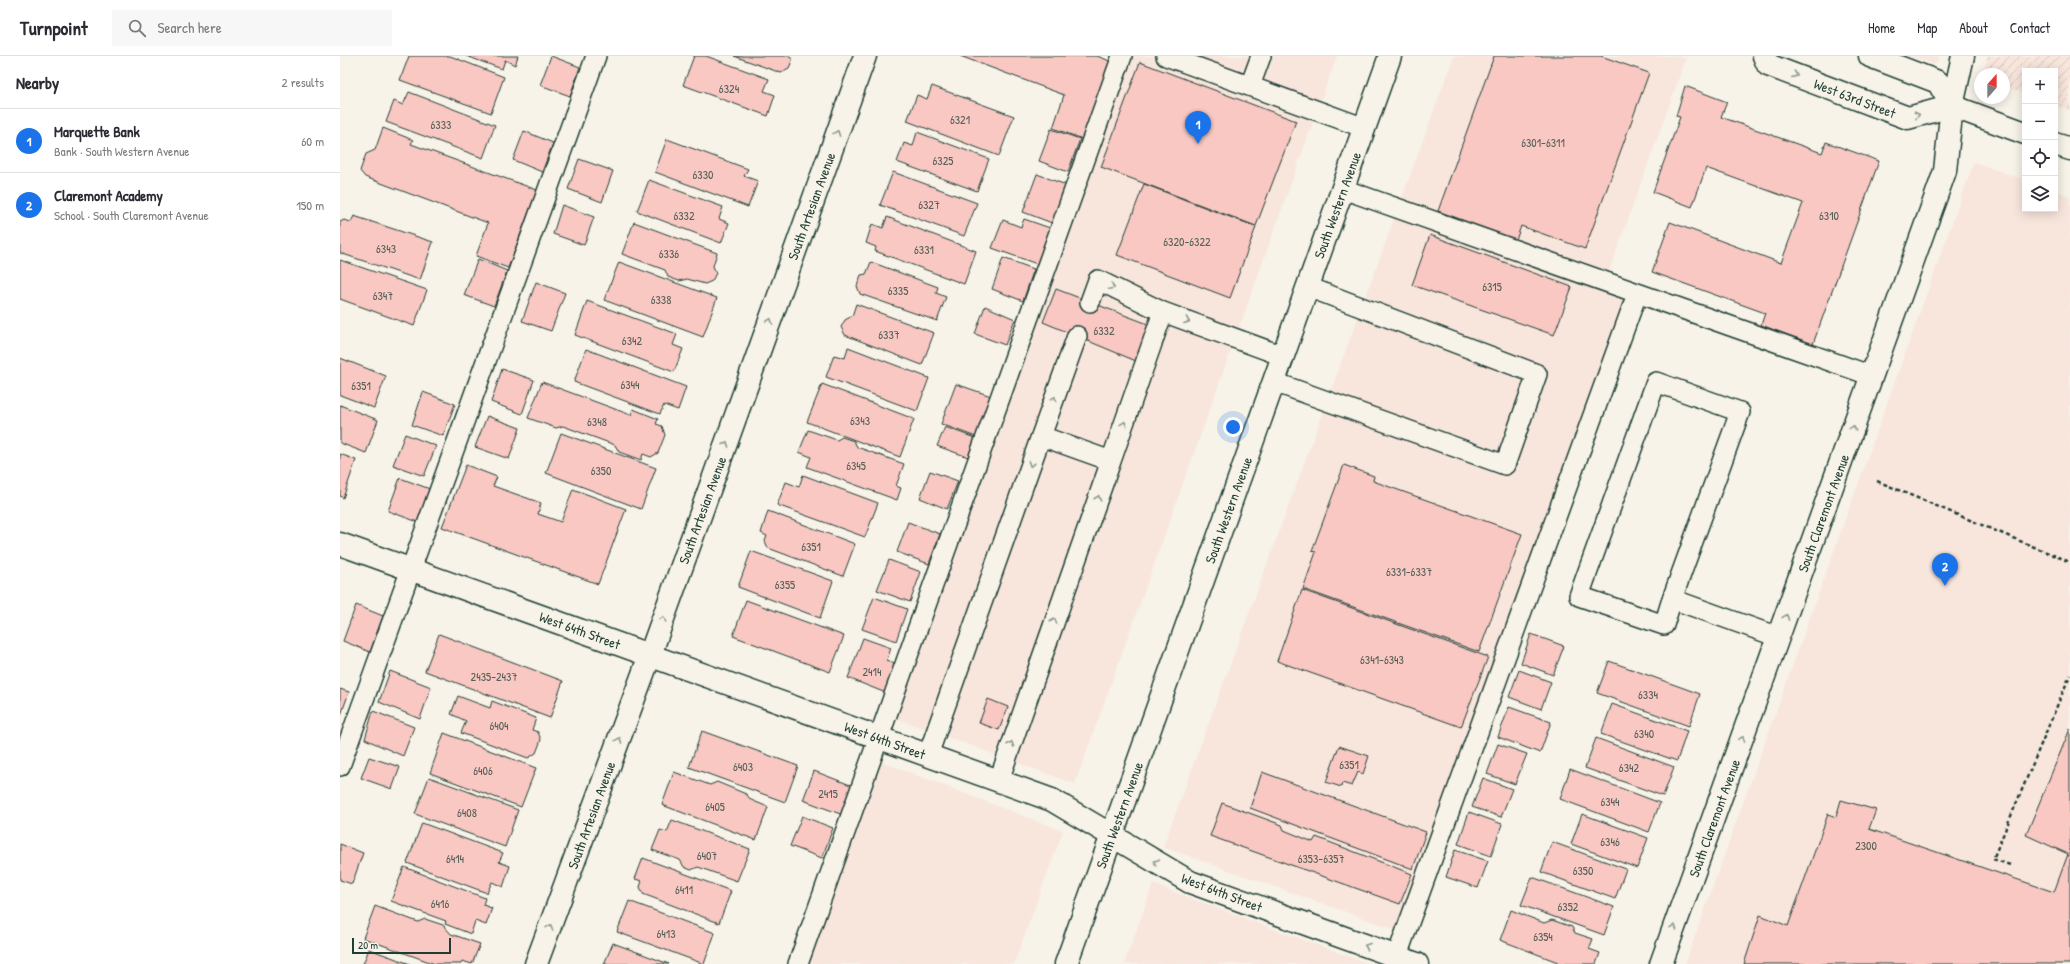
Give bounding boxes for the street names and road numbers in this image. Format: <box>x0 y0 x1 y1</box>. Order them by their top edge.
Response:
street label: West 63rd Street <box>1811 74 1899 122</box>
street label: South Artesian Avenue <box>783 149 839 262</box>
street label: South Western Avenue <box>1309 149 1365 261</box>
street label: South Claremont Avenue <box>1793 451 1853 575</box>
street label: South Artesian Avenue <box>674 453 730 566</box>
street label: South Western Avenue <box>1200 454 1256 566</box>
street label: West 64th Street <box>537 607 623 654</box>
street label: West 64th Street <box>842 717 928 764</box>
street label: South Claremont Avenue <box>1684 756 1744 880</box>
street label: South Artesian Avenue <box>563 758 619 871</box>
street label: South Western Avenue <box>1091 759 1147 871</box>
street label: West 64th Street <box>1179 868 1265 916</box>

